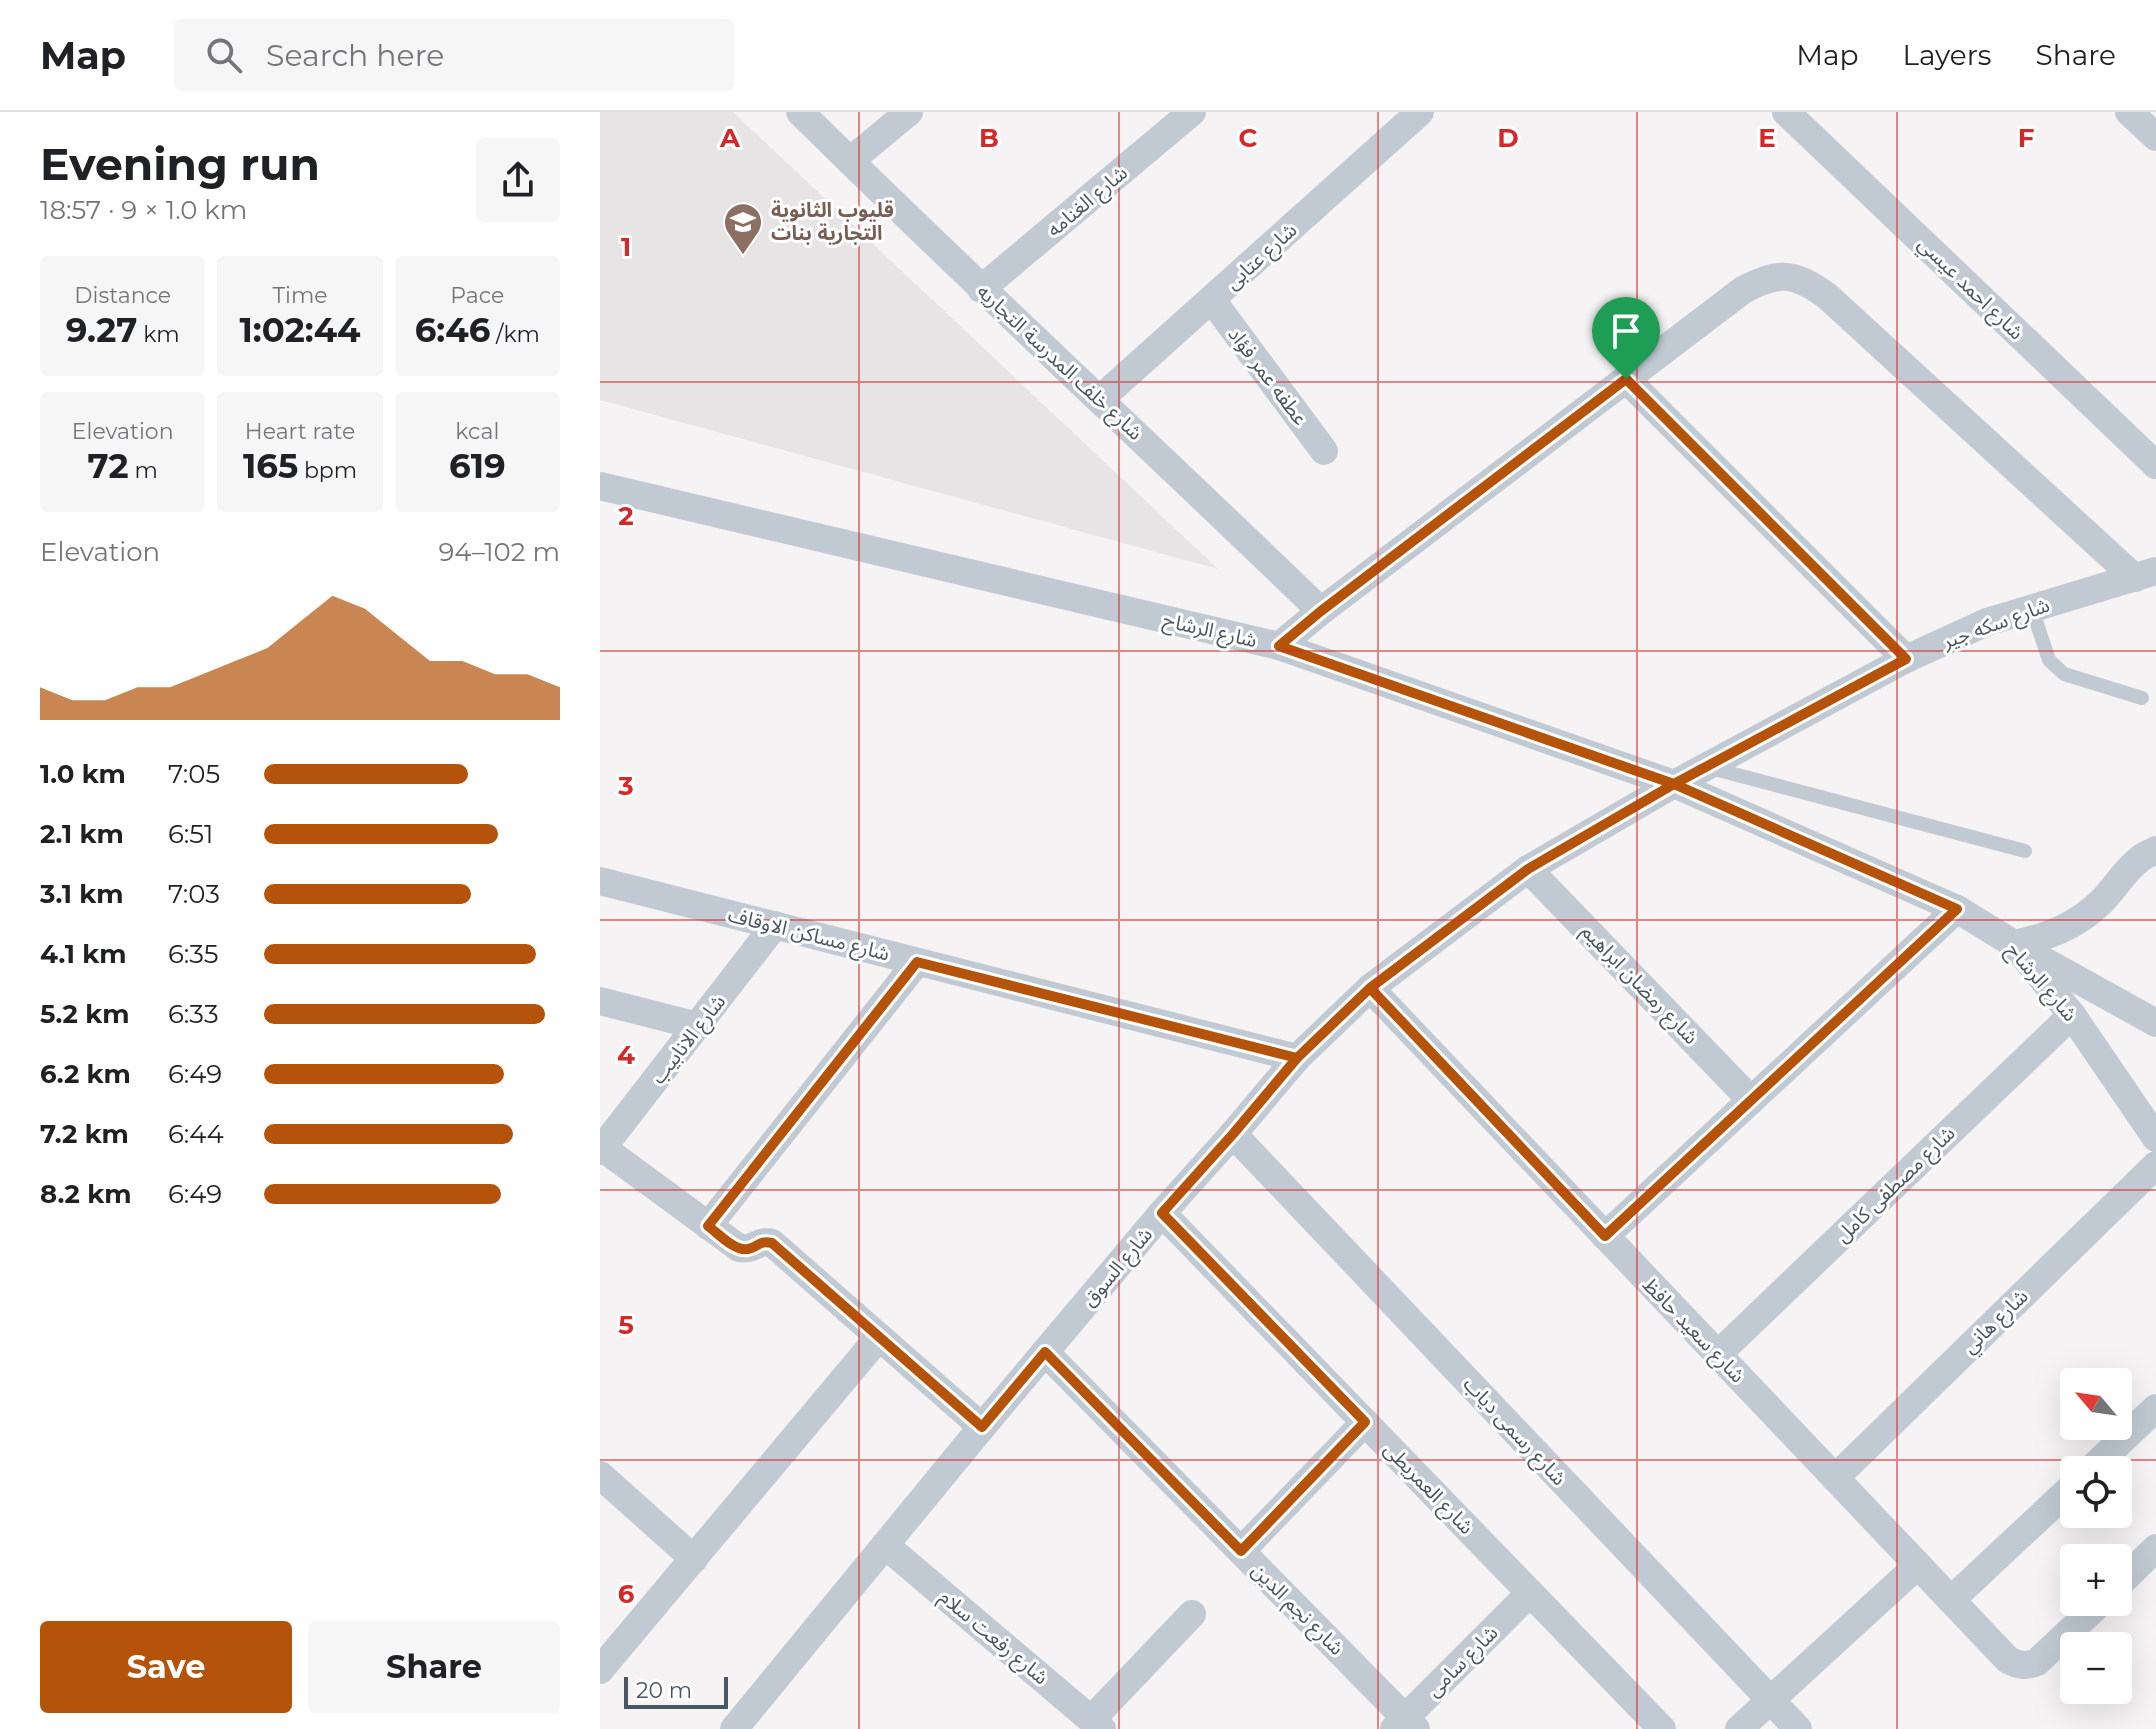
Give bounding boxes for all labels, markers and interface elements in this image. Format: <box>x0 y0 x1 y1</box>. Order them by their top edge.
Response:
search box <box>174 19 734 91</box>
text: Map <box>40 32 126 79</box>
icon: search <box>202 33 246 77</box>
text: Search here <box>266 37 444 74</box>
text: Map <box>1796 38 1859 72</box>
text: Layers <box>1903 38 1992 72</box>
text: Share <box>2036 38 2116 72</box>
text: A <box>719 122 741 154</box>
text: B <box>979 122 999 154</box>
text: C <box>1239 122 1258 154</box>
text: D <box>1497 122 1519 154</box>
text: E <box>1758 122 1776 154</box>
text: F <box>2018 122 2034 154</box>
text: Evening run <box>40 137 320 191</box>
button: share <box>476 138 560 222</box>
street label: شارع الغنامه <box>1042 160 1134 244</box>
text: 18:57 · 9 × 1.0 km <box>40 194 247 226</box>
place label: قليوب الثانوية التجارية بنات <box>771 198 894 245</box>
school or university icon: قليوب الثانوية التجارية بنات <box>722 201 764 256</box>
street label: شارع عتابى <box>1220 218 1304 296</box>
text: 1 <box>621 231 631 263</box>
street label: شارع احمد عيسي <box>1911 232 2029 347</box>
street label: شارع خلف المدرسة التجاريه <box>970 279 1148 447</box>
text: Distance <box>74 282 171 309</box>
text: Time <box>272 282 328 309</box>
text: Pace <box>450 282 504 309</box>
pin <box>1592 297 1660 379</box>
text: 9.27 <box>66 309 137 351</box>
text: 1:02:44 <box>239 309 361 351</box>
text: 6:46 <box>415 309 490 351</box>
icon: arrive <box>1604 309 1648 353</box>
text: km <box>137 321 180 348</box>
text: /km <box>490 321 540 348</box>
street label: عطفه عمر فؤاد <box>1223 322 1313 430</box>
text: Elevation <box>72 418 174 445</box>
text: Heart rate <box>245 418 355 445</box>
text: kcal <box>455 418 499 445</box>
text: 72 <box>88 445 129 487</box>
text: 165 <box>243 445 298 487</box>
text: 619 <box>449 445 506 487</box>
text: m <box>129 457 158 484</box>
text: bpm <box>298 457 357 484</box>
text: 2 <box>618 500 634 532</box>
text: Elevation <box>40 536 160 568</box>
text: 94–102 m <box>438 536 560 568</box>
street label: شارع سكه جير <box>1938 593 2054 657</box>
street label: شارع الرشاح <box>1160 608 1259 655</box>
text: 1.0 km <box>40 758 126 790</box>
text: 7:05 <box>168 758 220 790</box>
text: 3 <box>617 770 634 802</box>
text: 2.1 km <box>40 818 124 850</box>
text: 6:51 <box>168 818 213 850</box>
text: 3.1 km <box>40 878 124 910</box>
text: 7:03 <box>168 878 220 910</box>
street label: شارع مساكن الاوقاف <box>725 902 892 969</box>
street label: شارع رمضان ابراهيم <box>1575 919 1703 1051</box>
text: 4.1 km <box>40 938 127 970</box>
text: 6:35 <box>168 938 218 970</box>
street label: شارع الرشاح <box>1999 938 2082 1028</box>
street label: شارع الانابيب <box>646 990 733 1090</box>
text: 5.2 km <box>40 998 129 1030</box>
text: 6:33 <box>168 998 219 1030</box>
text: 4 <box>617 1039 635 1071</box>
text: 6.2 km <box>40 1058 131 1090</box>
text: 6:49 <box>168 1058 222 1090</box>
text: 7.2 km <box>40 1118 129 1150</box>
text: 6:44 <box>168 1118 224 1150</box>
street label: شارع مصطفى كامل <box>1830 1121 1962 1249</box>
text: 8.2 km <box>40 1178 131 1210</box>
text: 6:49 <box>168 1178 222 1210</box>
street label: شارع السوق <box>1077 1222 1159 1313</box>
street label: شارع سعيد حافظ <box>1636 1272 1750 1390</box>
street label: شارع هاني <box>1957 1284 2035 1361</box>
text: 5 <box>618 1309 634 1341</box>
north arrow <box>2060 1368 2132 1440</box>
map controls <box>2060 1368 2132 1704</box>
street label: شارع رسمى دياب <box>1457 1372 1571 1492</box>
street label: شارع العمريطى <box>1377 1437 1479 1541</box>
button: locate <box>2060 1456 2132 1528</box>
button: + <box>2060 1544 2132 1616</box>
street label: شارع نجم الدين <box>1245 1558 1349 1662</box>
text: 6 <box>618 1578 635 1610</box>
street label: شارع رفعت سلام <box>933 1584 1053 1692</box>
street label: شارع سامى <box>1421 1620 1505 1704</box>
button: Save <box>40 1621 292 1713</box>
button: Share <box>308 1621 560 1713</box>
button: − <box>2060 1632 2132 1704</box>
scale bar <box>624 1673 728 1709</box>
text: 20 m <box>636 1677 692 1704</box>

